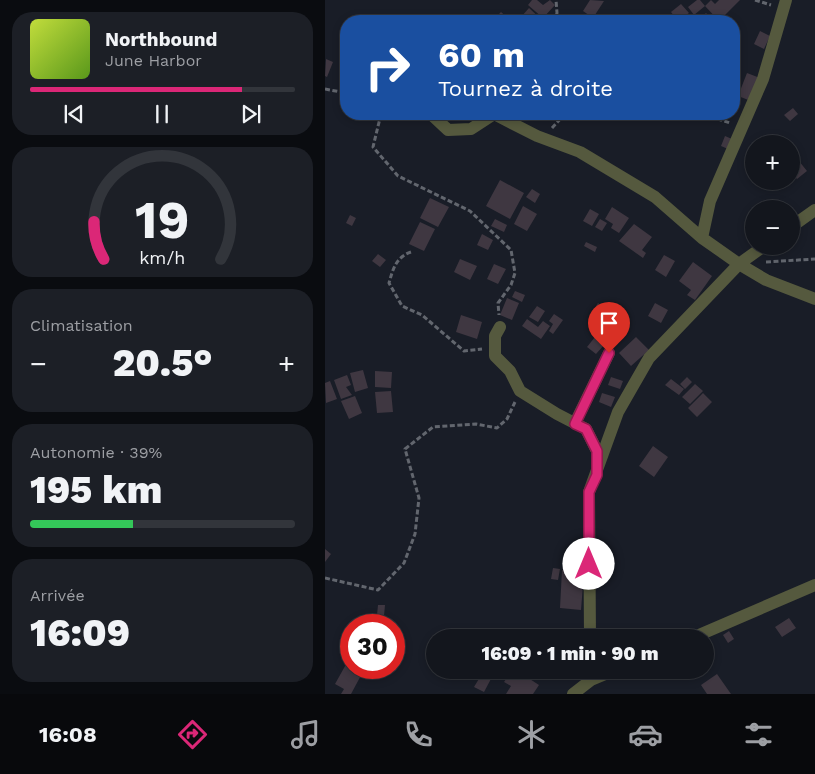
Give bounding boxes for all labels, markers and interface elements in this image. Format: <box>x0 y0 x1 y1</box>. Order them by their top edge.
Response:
text: Northbound <box>105 28 217 51</box>
text: 60 m <box>438 34 525 76</box>
icon: right <box>355 35 420 100</box>
text: June Harbor <box>105 51 202 70</box>
text: Tournez à droite <box>438 76 613 101</box>
icon: previous <box>60 100 88 128</box>
icon: pause <box>148 100 176 128</box>
icon: next <box>237 100 265 128</box>
map controls <box>745 135 800 255</box>
button: + <box>745 135 800 190</box>
text: 19 <box>135 190 190 251</box>
button: − <box>745 200 800 255</box>
text: km/h <box>139 247 186 268</box>
pin <box>588 302 630 353</box>
icon: arrive <box>595 309 623 337</box>
text: Climatisation <box>30 316 133 335</box>
text: 20.5° <box>112 341 213 385</box>
text: − <box>30 347 47 380</box>
text: + <box>278 347 295 380</box>
text: Autonomie · 39% <box>30 443 162 462</box>
text: 195 km <box>30 468 162 512</box>
position arrow <box>562 537 614 589</box>
text: Arrivée <box>30 586 85 605</box>
text: 16:09 <box>30 611 130 655</box>
speed limit sign: 30 <box>340 614 405 679</box>
text: 16:09 · 1 min · 90 m <box>481 642 659 665</box>
icon: directions <box>175 717 210 752</box>
icon: music <box>288 717 323 752</box>
icon: phone <box>401 717 436 752</box>
icon: climate <box>514 717 549 752</box>
icon: car <box>628 717 663 752</box>
icon: filters <box>741 717 776 752</box>
text: 16:08 <box>39 722 97 747</box>

